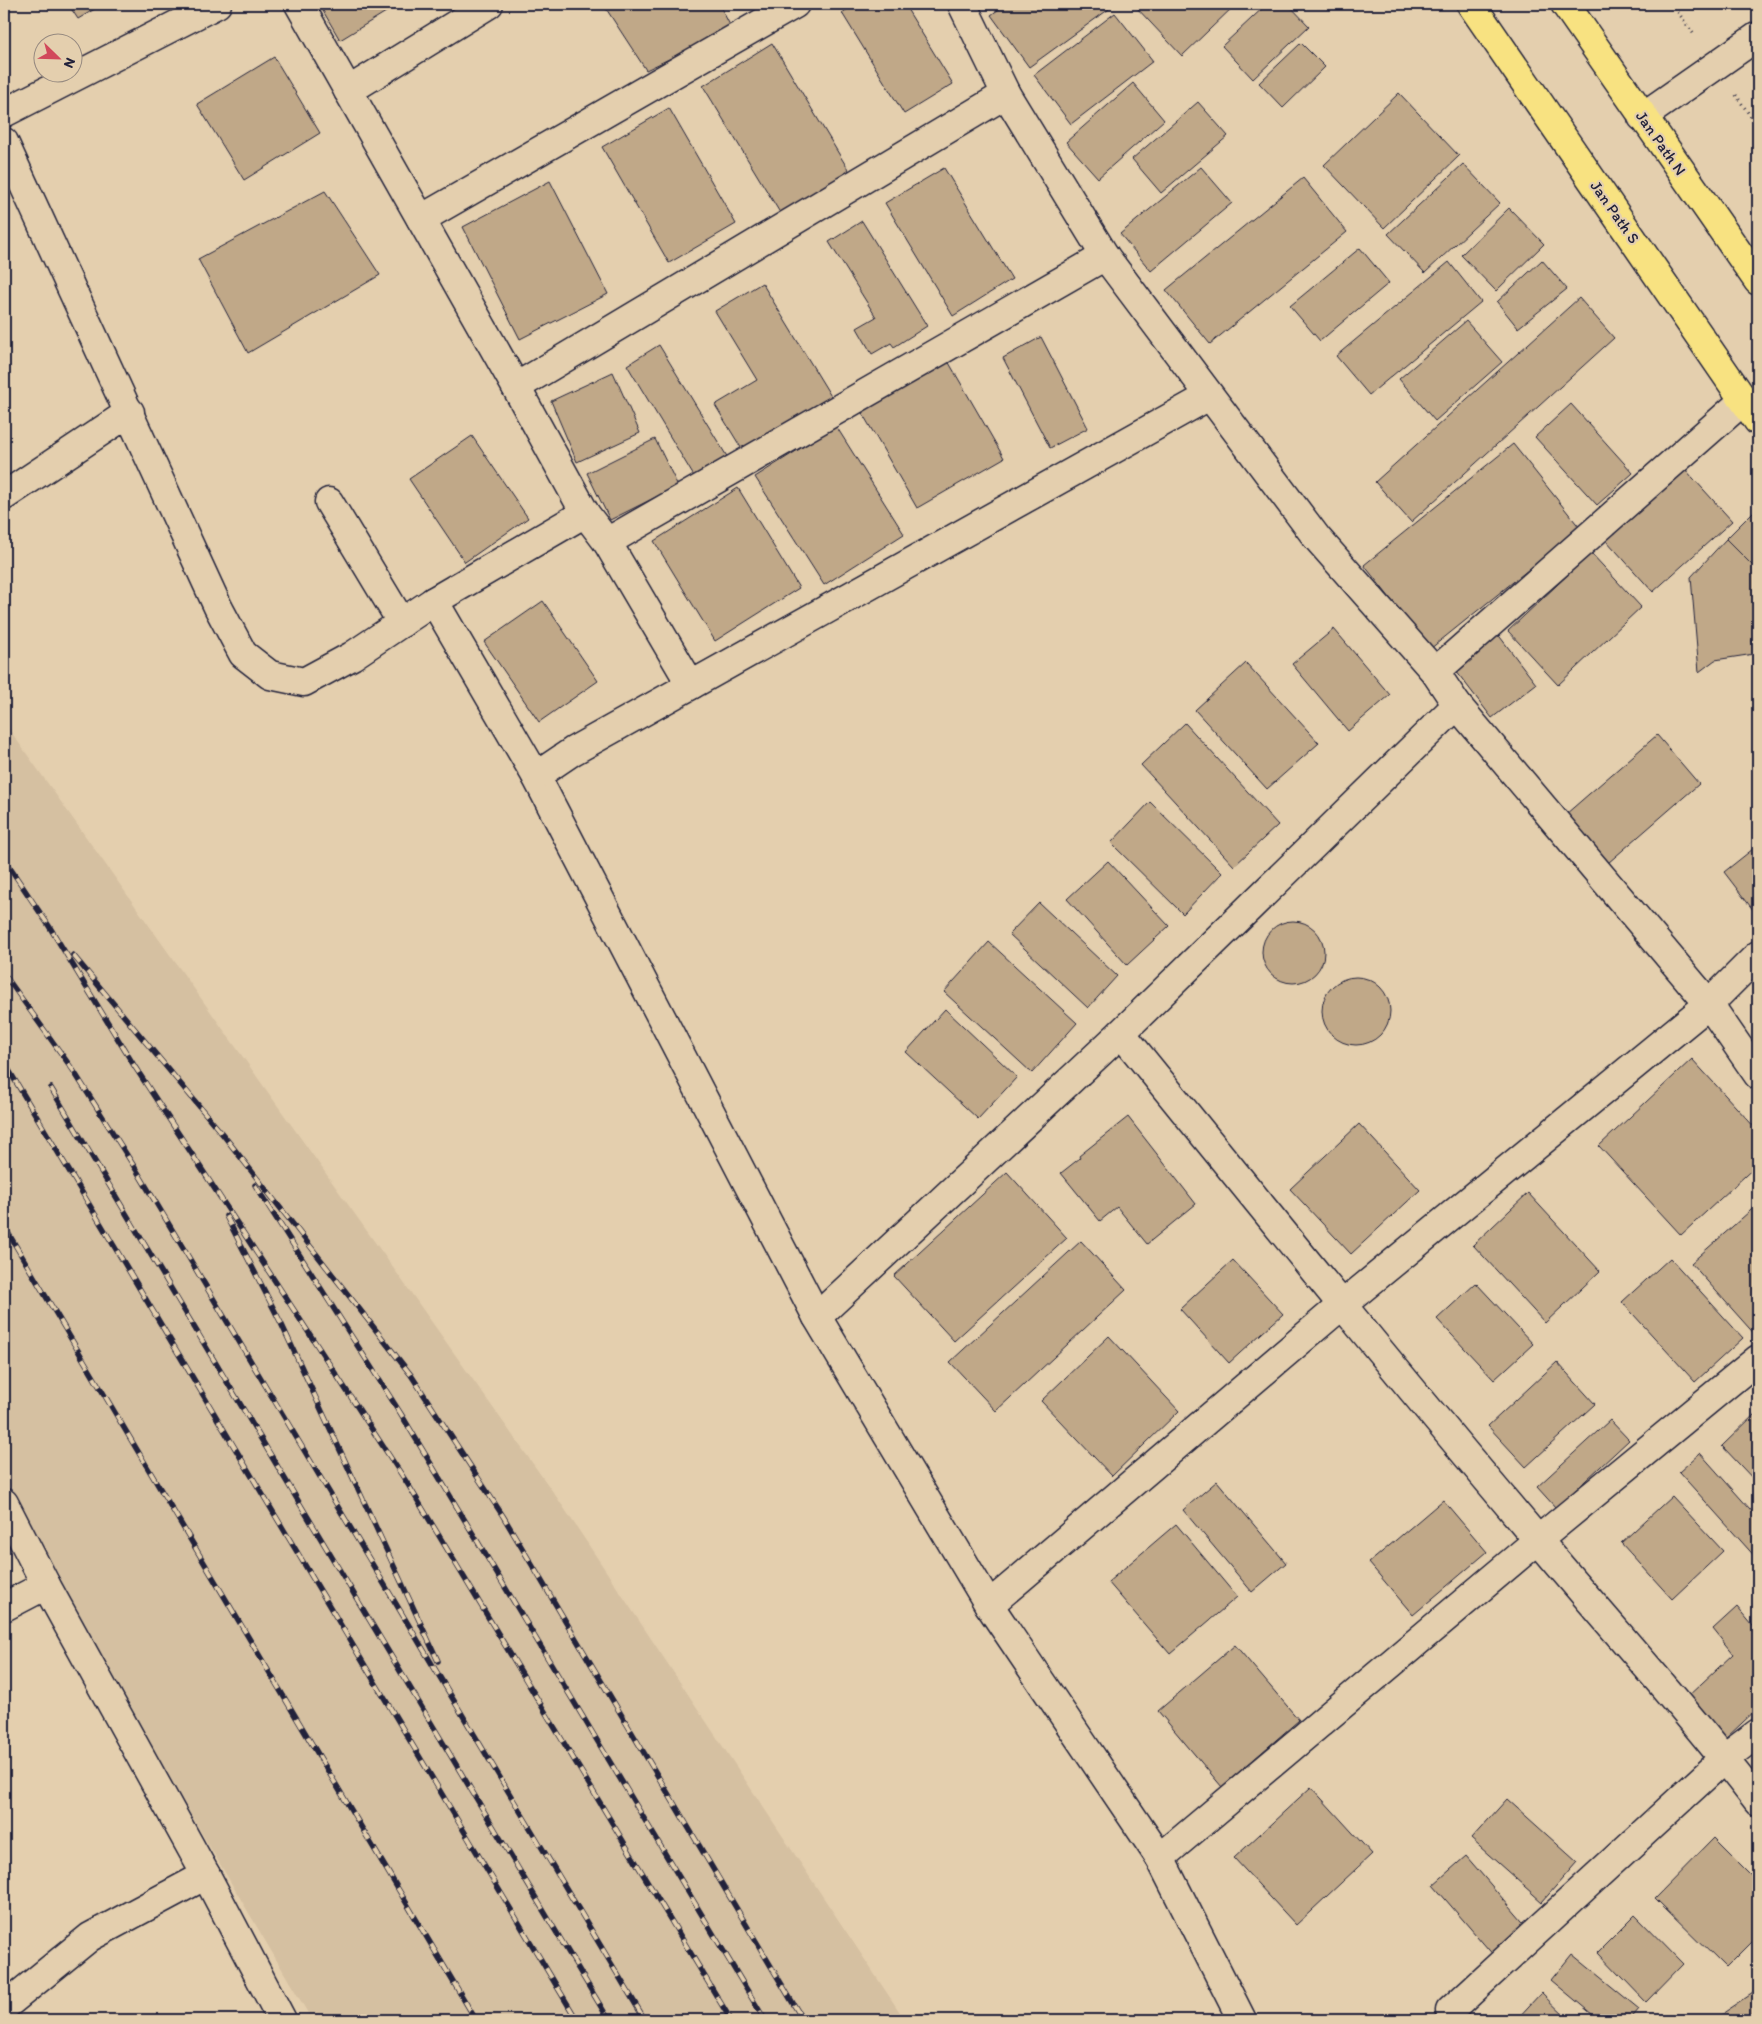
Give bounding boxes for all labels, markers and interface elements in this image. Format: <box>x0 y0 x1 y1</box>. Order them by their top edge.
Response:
north arrow <box>32 32 82 82</box>
text: N <box>60 55 79 71</box>
street label: Jan Path N <box>1632 107 1690 179</box>
street label: Jan Path S <box>1586 177 1644 247</box>

